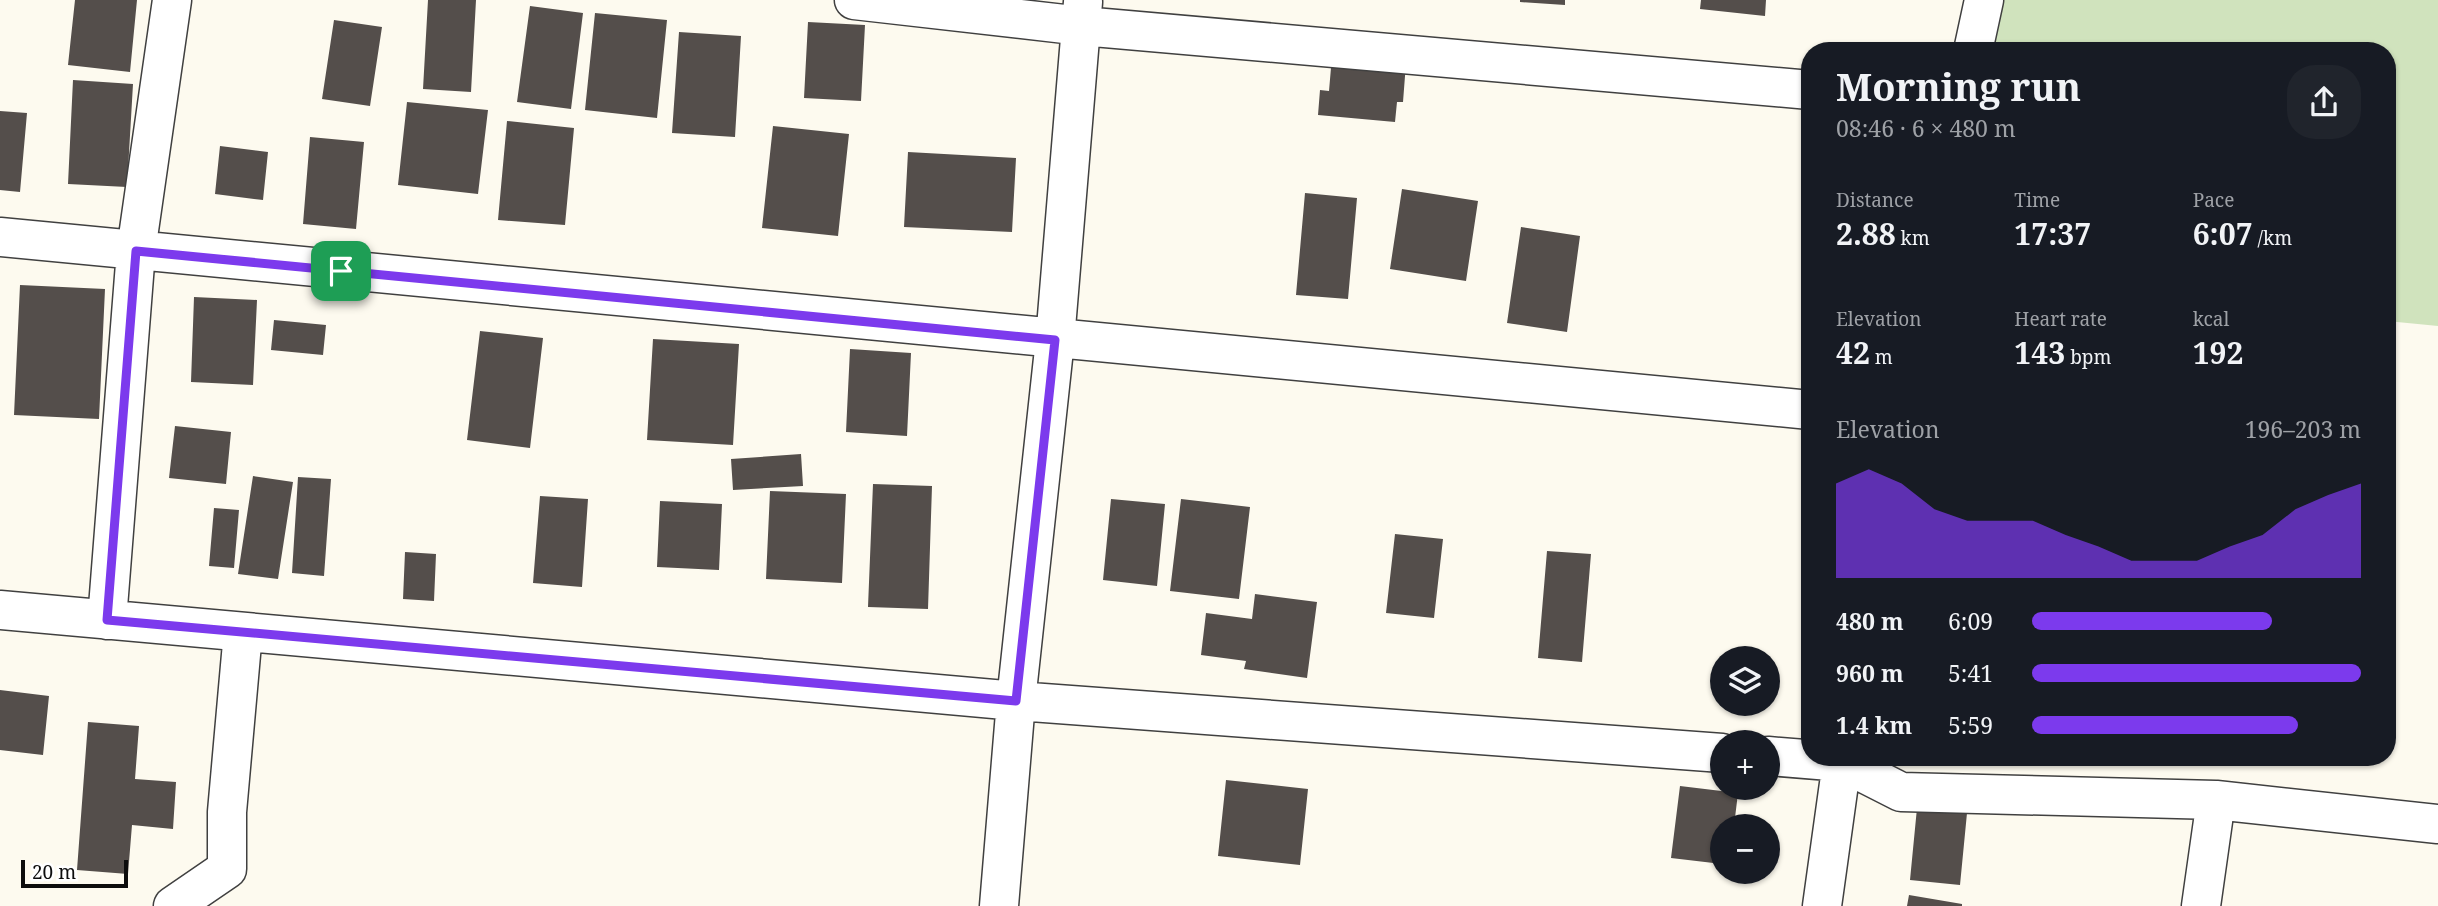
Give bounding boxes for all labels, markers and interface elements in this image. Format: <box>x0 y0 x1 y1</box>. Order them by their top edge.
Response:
text: Morning run <box>1836 60 2081 112</box>
button: share <box>2287 65 2361 139</box>
text: 08:46 · 6 × 480 m <box>1836 112 2016 144</box>
text: Distance <box>1836 187 1914 213</box>
text: Time <box>2014 187 2060 213</box>
text: Pace <box>2193 187 2234 213</box>
text: 2.88 <box>1836 213 1896 254</box>
text: 17:37 <box>2014 213 2091 254</box>
text: 6:07 <box>2193 213 2253 254</box>
text: km <box>1896 225 1930 251</box>
text: /km <box>2253 225 2292 251</box>
pin <box>311 241 371 301</box>
icon: arrive <box>322 252 360 290</box>
text: Elevation <box>1836 306 1922 332</box>
text: Heart rate <box>2014 306 2107 332</box>
text: kcal <box>2193 306 2229 332</box>
text: 42 <box>1836 332 1870 373</box>
text: 143 <box>2014 332 2065 373</box>
text: 192 <box>2193 332 2244 373</box>
text: m <box>1870 344 1893 370</box>
text: bpm <box>2065 344 2111 370</box>
text: Elevation <box>1836 413 1940 445</box>
text: 196–203 m <box>2245 413 2361 445</box>
text: 480 m <box>1836 605 1904 637</box>
text: 6:09 <box>1948 605 1993 637</box>
map controls <box>1710 646 1780 884</box>
button: layers <box>1710 646 1780 716</box>
text: 960 m <box>1836 657 1904 689</box>
text: 5:41 <box>1948 657 1993 689</box>
text: 1.4 km <box>1836 709 1912 741</box>
text: 5:59 <box>1948 709 1993 741</box>
button: + <box>1710 730 1780 800</box>
button: − <box>1710 814 1780 884</box>
scale bar <box>21 857 128 889</box>
text: 20 m <box>32 859 76 885</box>

